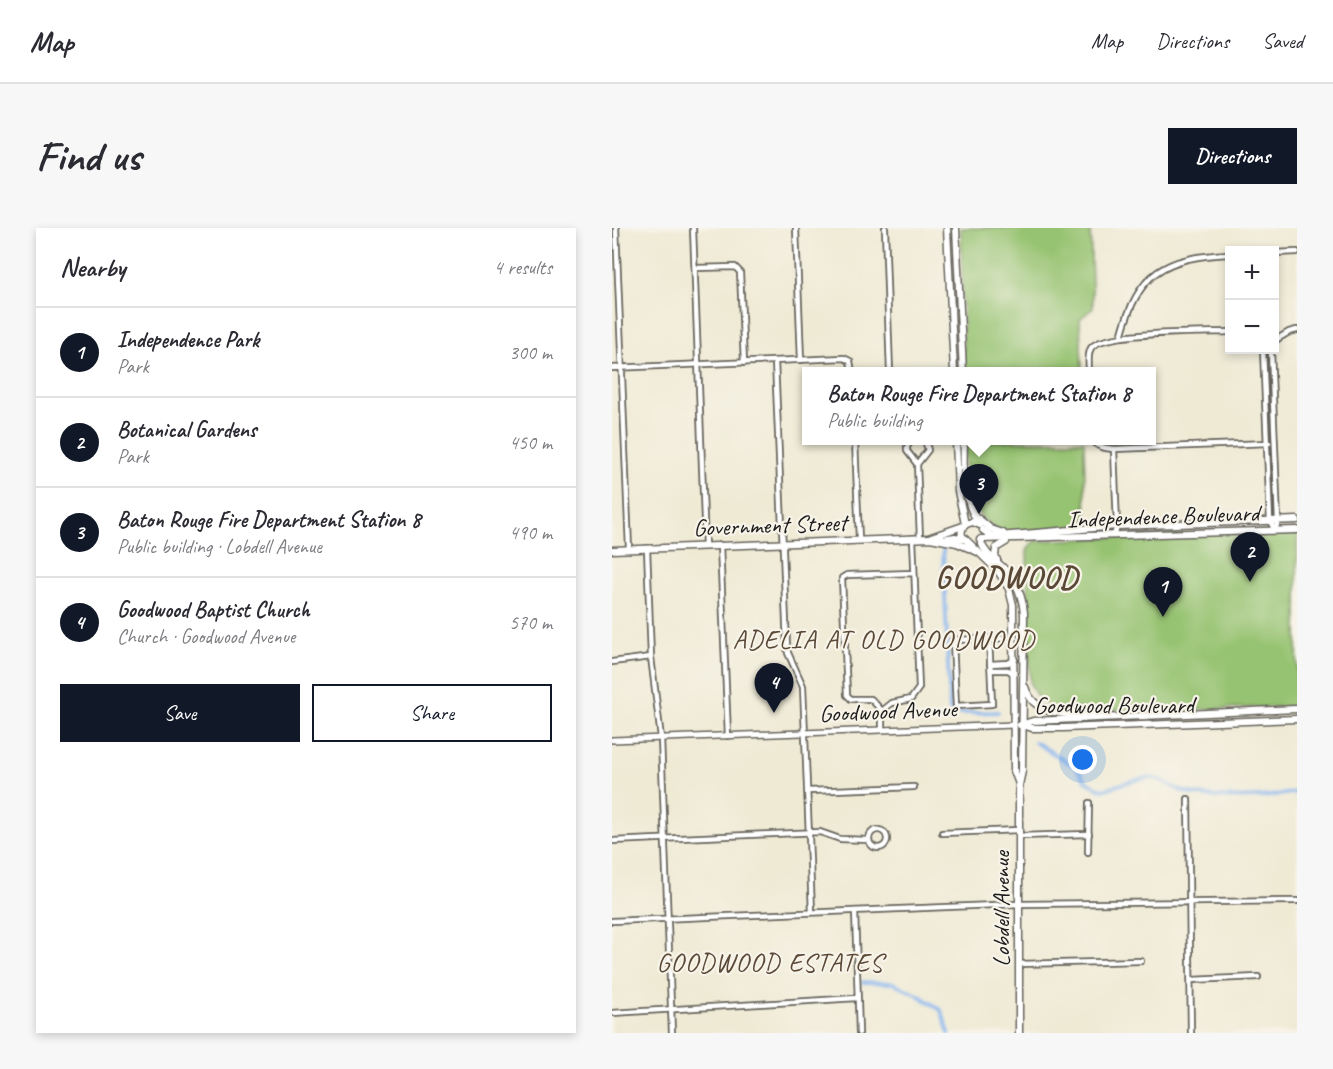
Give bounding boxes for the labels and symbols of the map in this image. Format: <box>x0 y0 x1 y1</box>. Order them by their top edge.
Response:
pin: 3 <box>960 464 998 514</box>
street label: Independence Boulevard <box>1066 498 1263 534</box>
street label: Government Street <box>693 507 850 543</box>
pin: 2 <box>1230 532 1270 582</box>
district label: GOODWOOD <box>935 558 1081 596</box>
pin: 1 <box>1144 568 1182 617</box>
district label: ADELIA AT OLD GOODWOOD <box>733 623 1036 656</box>
pin: 4 <box>754 664 794 713</box>
street label: Goodwood Boulevard <box>1034 690 1198 720</box>
street label: Goodwood Avenue <box>819 694 960 728</box>
your location <box>1068 745 1097 774</box>
street label: Lobdell Avenue <box>986 849 1016 967</box>
district label: GOODWOOD ESTATES <box>656 946 887 979</box>

